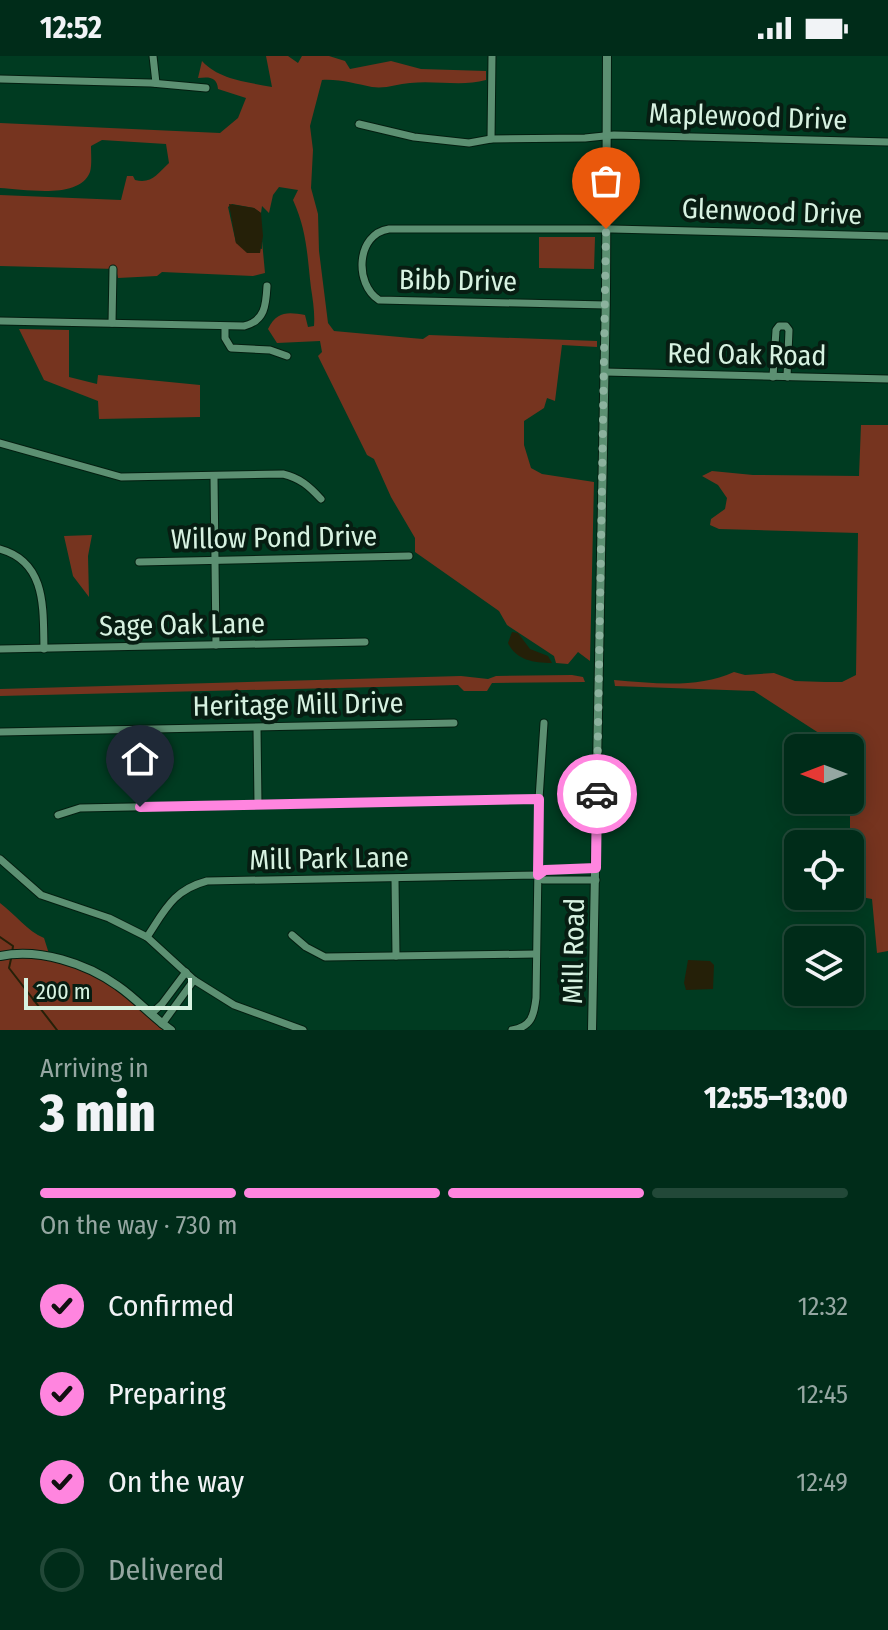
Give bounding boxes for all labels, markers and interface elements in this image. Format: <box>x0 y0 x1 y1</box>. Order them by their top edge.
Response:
text: 12:52 <box>40 10 102 46</box>
street label: Maplewood Drive <box>648 97 848 136</box>
pin <box>572 147 640 229</box>
icon: bag <box>584 159 628 203</box>
street label: Glenwood Drive <box>681 192 863 231</box>
street label: Bibb Drive <box>399 263 517 298</box>
street label: Red Oak Road <box>667 337 827 372</box>
street label: Willow Pond Drive <box>170 519 378 556</box>
street label: Sage Oak Lane <box>99 607 265 642</box>
street label: Heritage Mill Drive <box>192 686 404 723</box>
pin <box>106 725 174 807</box>
north arrow <box>784 734 864 814</box>
map controls <box>784 734 864 1006</box>
icon: home <box>118 737 162 781</box>
courier <box>557 754 637 834</box>
icon: car <box>575 772 619 816</box>
button: locate <box>784 830 864 910</box>
street label: Mill Park Lane <box>249 841 409 876</box>
street label: Mill Road <box>556 898 591 1004</box>
button: layers <box>784 926 864 1006</box>
scale bar <box>24 974 192 1010</box>
text: 200 m <box>36 978 91 1005</box>
text: Arriving in <box>40 1053 149 1084</box>
text: 12:55–13:00 <box>704 1080 848 1116</box>
text: 3 min <box>40 1082 156 1145</box>
text: On the way · 730 m <box>40 1210 237 1241</box>
icon: check <box>40 1284 84 1328</box>
text: Confirmed <box>108 1288 234 1324</box>
text: 12:32 <box>798 1291 848 1322</box>
icon: check <box>40 1372 84 1416</box>
text: Preparing <box>108 1376 226 1412</box>
text: 12:45 <box>797 1379 848 1410</box>
icon: check <box>40 1460 84 1504</box>
text: On the way <box>108 1464 244 1500</box>
text: 12:49 <box>796 1467 848 1498</box>
text: Delivered <box>108 1552 224 1588</box>

